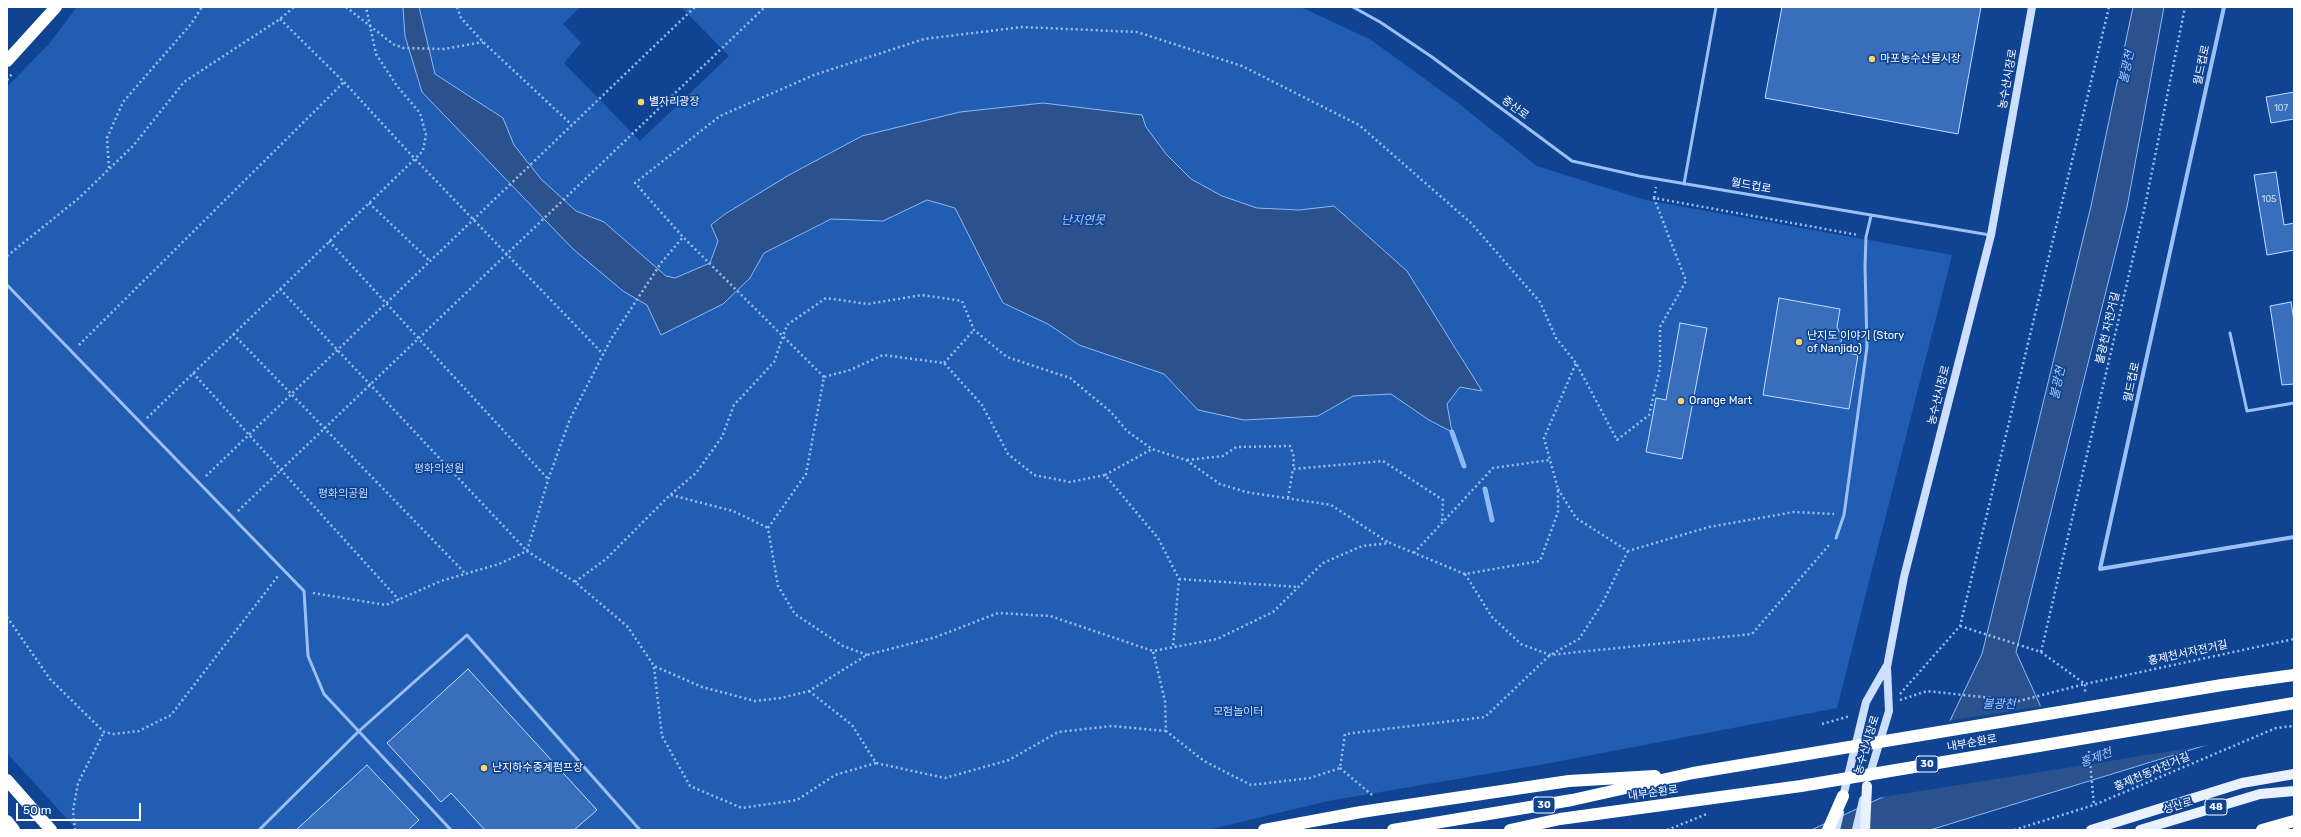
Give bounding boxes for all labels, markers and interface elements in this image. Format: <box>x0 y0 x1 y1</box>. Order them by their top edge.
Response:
street label: 월드컵로 <box>2191 44 2213 86</box>
street label: 농수산시장로 <box>1996 48 2020 110</box>
water label: 불광천 <box>2117 49 2137 85</box>
place label: 마포농수산물시장 <box>1880 52 1961 66</box>
marker: 마포농수산물시장 <box>1867 54 1877 64</box>
street label: 증산로 <box>1499 94 1531 122</box>
place label: 별자리광장 <box>649 95 700 109</box>
marker: 별자리광장 <box>636 97 646 107</box>
house number: 107 <box>2274 103 2288 113</box>
street label: 월드컵로 <box>1730 176 1772 196</box>
house number: 105 <box>2262 194 2276 204</box>
water label: 난지연못 <box>1061 214 1105 228</box>
street label: 불광천 자전거길 <box>2093 291 2123 365</box>
place label: 난지도 이야기 (Story of Nanjido) <box>1807 329 1904 355</box>
marker: 난지도 이야기 (Story of Nanjido) <box>1794 337 1804 347</box>
street label: 월드컵로 <box>2121 361 2143 403</box>
street label: 농수산시장로 <box>1925 364 1953 426</box>
water label: 불광천 <box>2048 365 2068 401</box>
place label: Orange Mart <box>1689 394 1752 408</box>
marker: Orange Mart <box>1676 396 1686 406</box>
park label: 평화의정원 <box>414 462 464 476</box>
park label: 평화의공원 <box>318 487 368 501</box>
street label: 홍제천서자전거길 <box>2147 638 2229 668</box>
water label: 불광천 <box>1982 698 2016 712</box>
park label: 모험놀이터 <box>1213 705 1263 719</box>
street label: 농수산시장로 <box>1852 714 1882 776</box>
street label: 내부순환로 <box>1946 732 1998 754</box>
water label: 홍제천 <box>2078 746 2114 770</box>
street label: 홍제천동자전거길 <box>2112 750 2192 794</box>
road number: 30 <box>1916 756 1938 772</box>
place label: 난지하수중계펌프장 <box>492 761 583 775</box>
marker: 난지하수중계펌프장 <box>479 763 489 773</box>
street label: 내부순환로 <box>1627 783 1679 803</box>
scale bar <box>18 795 143 821</box>
street label: 성산로 <box>2162 795 2194 817</box>
road number: 30 <box>1533 797 1555 813</box>
road number: 48 <box>2205 799 2227 815</box>
text: 50 m <box>23 803 51 817</box>

